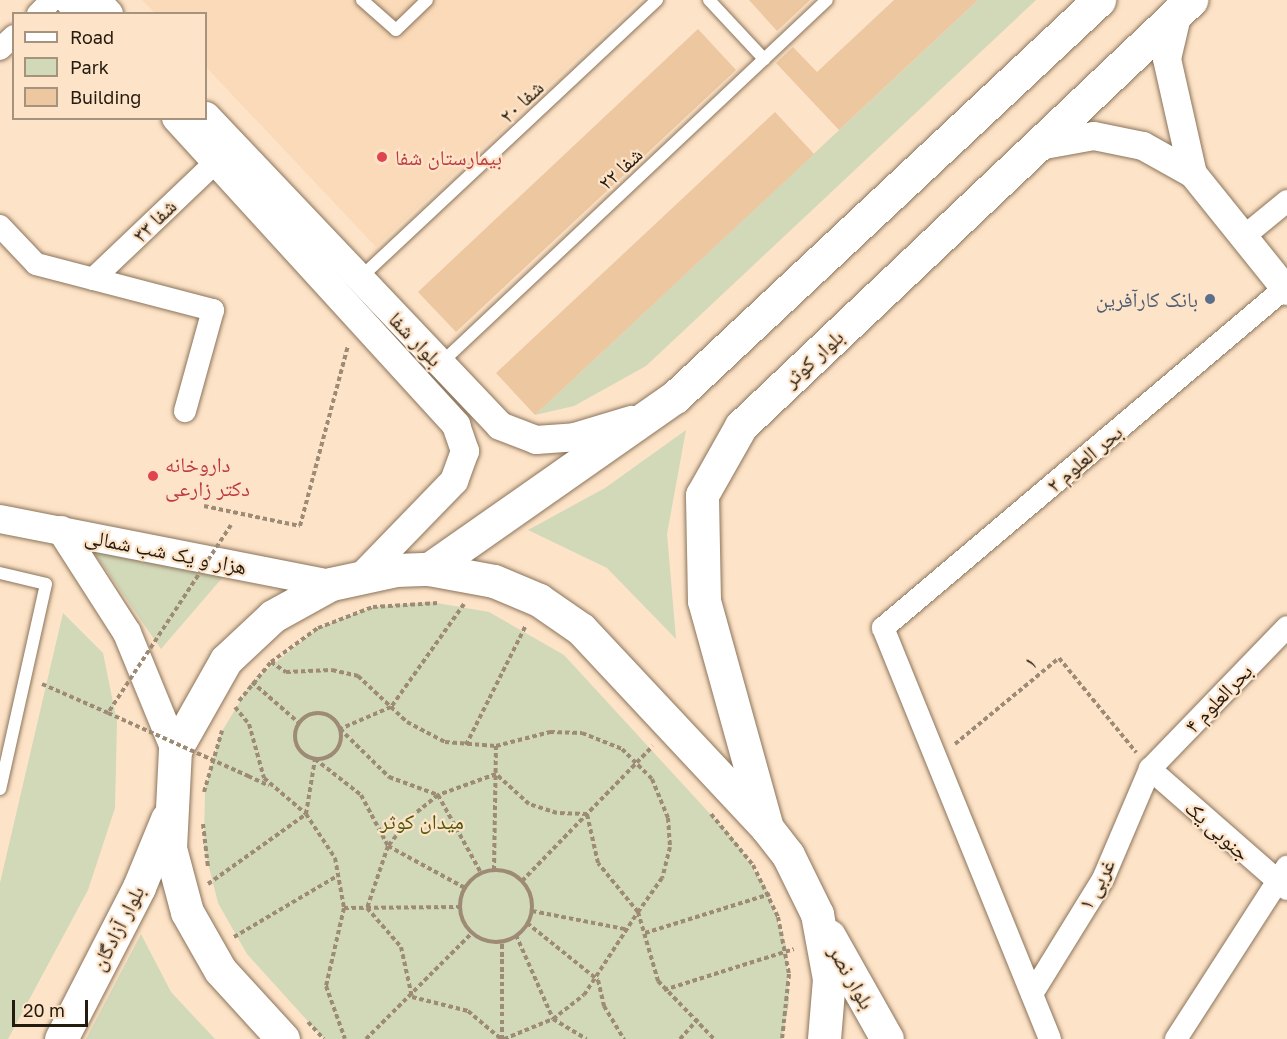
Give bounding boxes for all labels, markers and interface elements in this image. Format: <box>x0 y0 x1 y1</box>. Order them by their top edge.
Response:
legend <box>12 12 207 120</box>
text: Road <box>70 26 114 48</box>
text: Park <box>70 56 109 78</box>
street label: شفا ۲۰ <box>494 74 548 128</box>
text: Building <box>70 86 141 108</box>
street label: شفا ۲۲ <box>593 141 647 195</box>
place label: بیمارستان شفا <box>395 144 502 170</box>
marker: بیمارستان شفا <box>373 148 391 166</box>
street label: شفا ۳۳ <box>127 193 181 247</box>
place label: بانک کارآفرین <box>1096 286 1198 312</box>
marker: بانک کارآفرین <box>1203 292 1217 306</box>
street label: بلوار شفا <box>384 306 448 372</box>
street label: بلوار کوثر <box>778 324 848 392</box>
street label: بحر العلوم ۲ <box>1041 419 1127 497</box>
place label: داروخانه دکتر زارعی <box>165 451 250 501</box>
marker: داروخانه دکتر زارعی <box>146 469 160 483</box>
street label: هزار و یک شب شمالی <box>83 523 249 579</box>
street label: ۱ <box>1018 649 1042 675</box>
street label: بحرالعلوم ۴ <box>1179 658 1257 738</box>
street label: جنوبی یک <box>1180 794 1256 866</box>
park label: میدان کوثر <box>380 808 464 834</box>
street label: غربی ۱ <box>1072 854 1120 914</box>
street label: بلوار آزادگان <box>85 881 149 975</box>
street label: بلوار نصر <box>824 941 880 1013</box>
scale bar <box>15 988 92 1026</box>
text: 20 m <box>23 999 65 1021</box>

